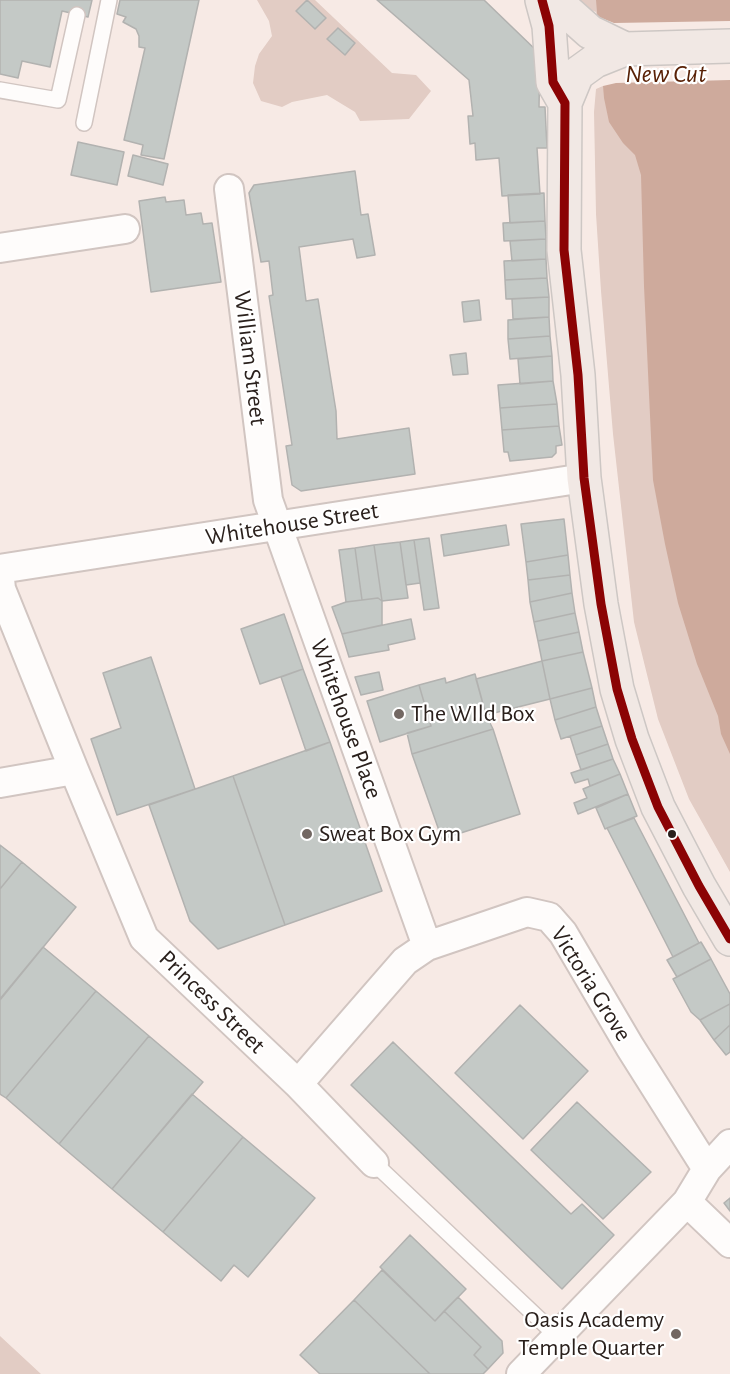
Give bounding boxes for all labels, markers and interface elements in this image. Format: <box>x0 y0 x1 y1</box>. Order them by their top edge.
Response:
water label: New Cut <box>625 58 707 90</box>
street label: William Street <box>227 289 273 427</box>
street label: Whitehouse Street <box>203 496 381 552</box>
street label: Whitehouse Place <box>304 635 388 803</box>
place label: The WIld Box <box>411 700 535 728</box>
marker: The WIld Box <box>392 707 406 721</box>
place label: Sweat Box Gym <box>319 820 461 848</box>
marker: Sweat Box Gym <box>300 827 314 841</box>
unlabelled marker <box>666 828 678 840</box>
street label: Victoria Grove <box>544 921 638 1047</box>
street label: Princess Street <box>153 944 271 1060</box>
place label: Oasis Academy Temple Quarter <box>518 1306 664 1362</box>
marker: Oasis Academy Temple Quarter <box>669 1327 683 1341</box>

